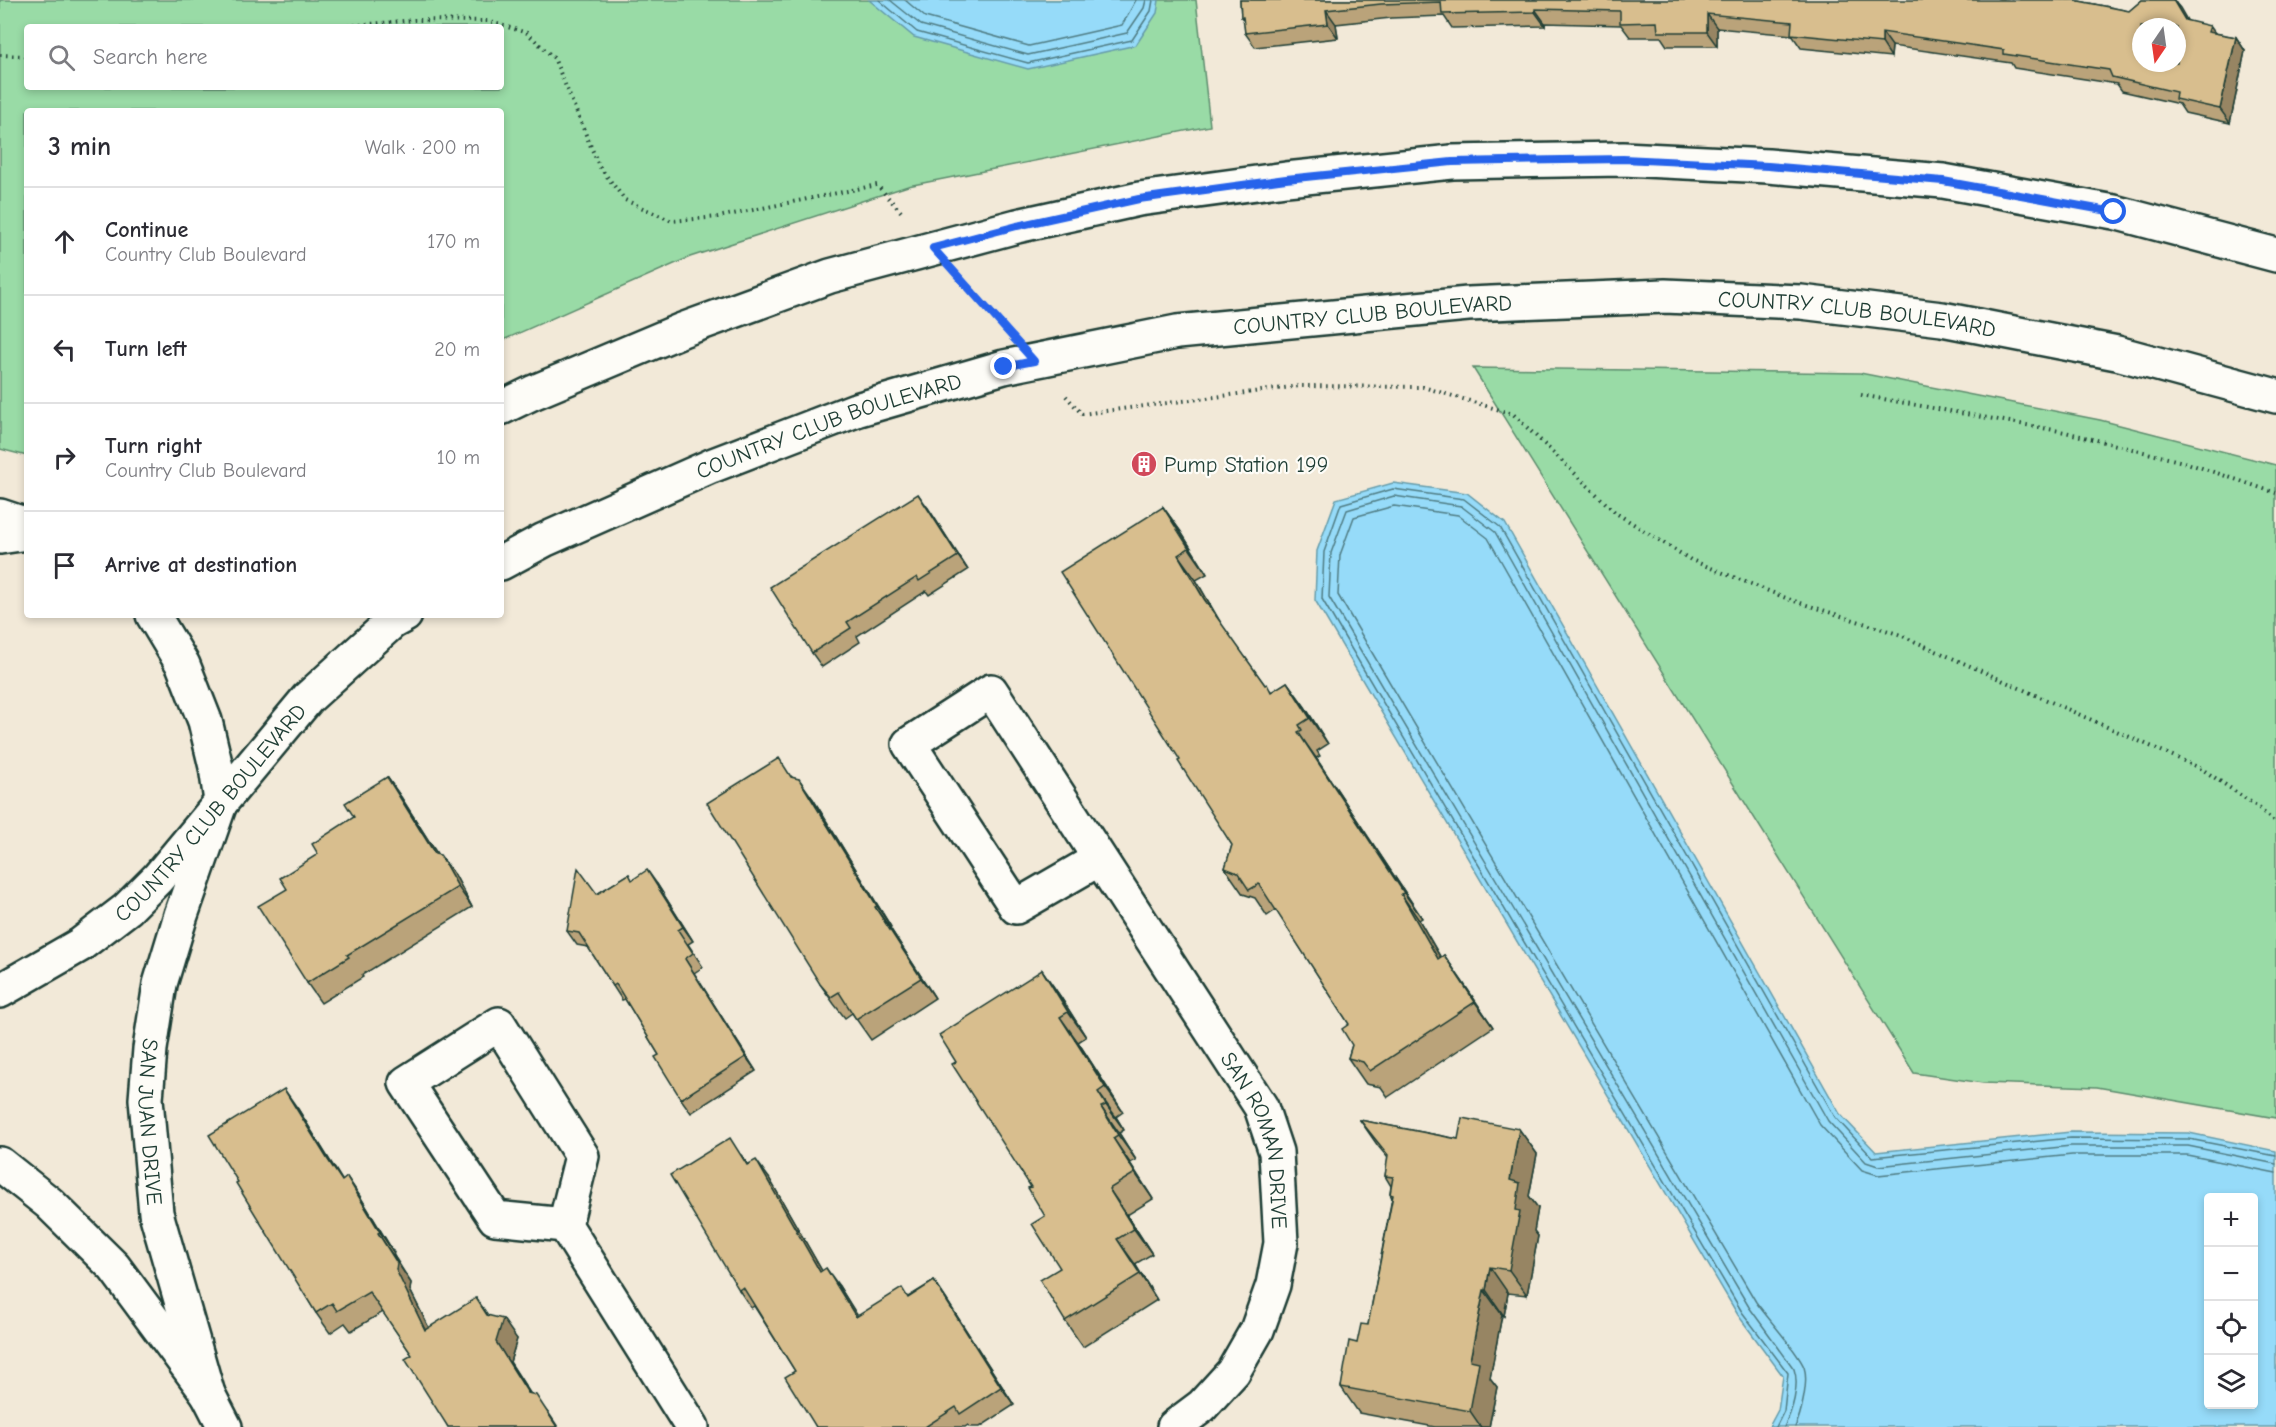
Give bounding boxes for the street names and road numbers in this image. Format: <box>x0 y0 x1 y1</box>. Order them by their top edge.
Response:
street label: COUNTRY CLUB BOULEVARD <box>1717 286 1998 343</box>
street label: COUNTRY CLUB BOULEVARD <box>1232 290 1513 341</box>
street label: COUNTRY CLUB BOULEVARD <box>692 368 965 485</box>
street label: COUNTRY CLUB BOULEVARD <box>110 699 312 928</box>
street label: SAN JUAN DRIVE <box>132 1037 167 1206</box>
street label: SAN ROMAN DRIVE <box>1215 1047 1292 1230</box>

